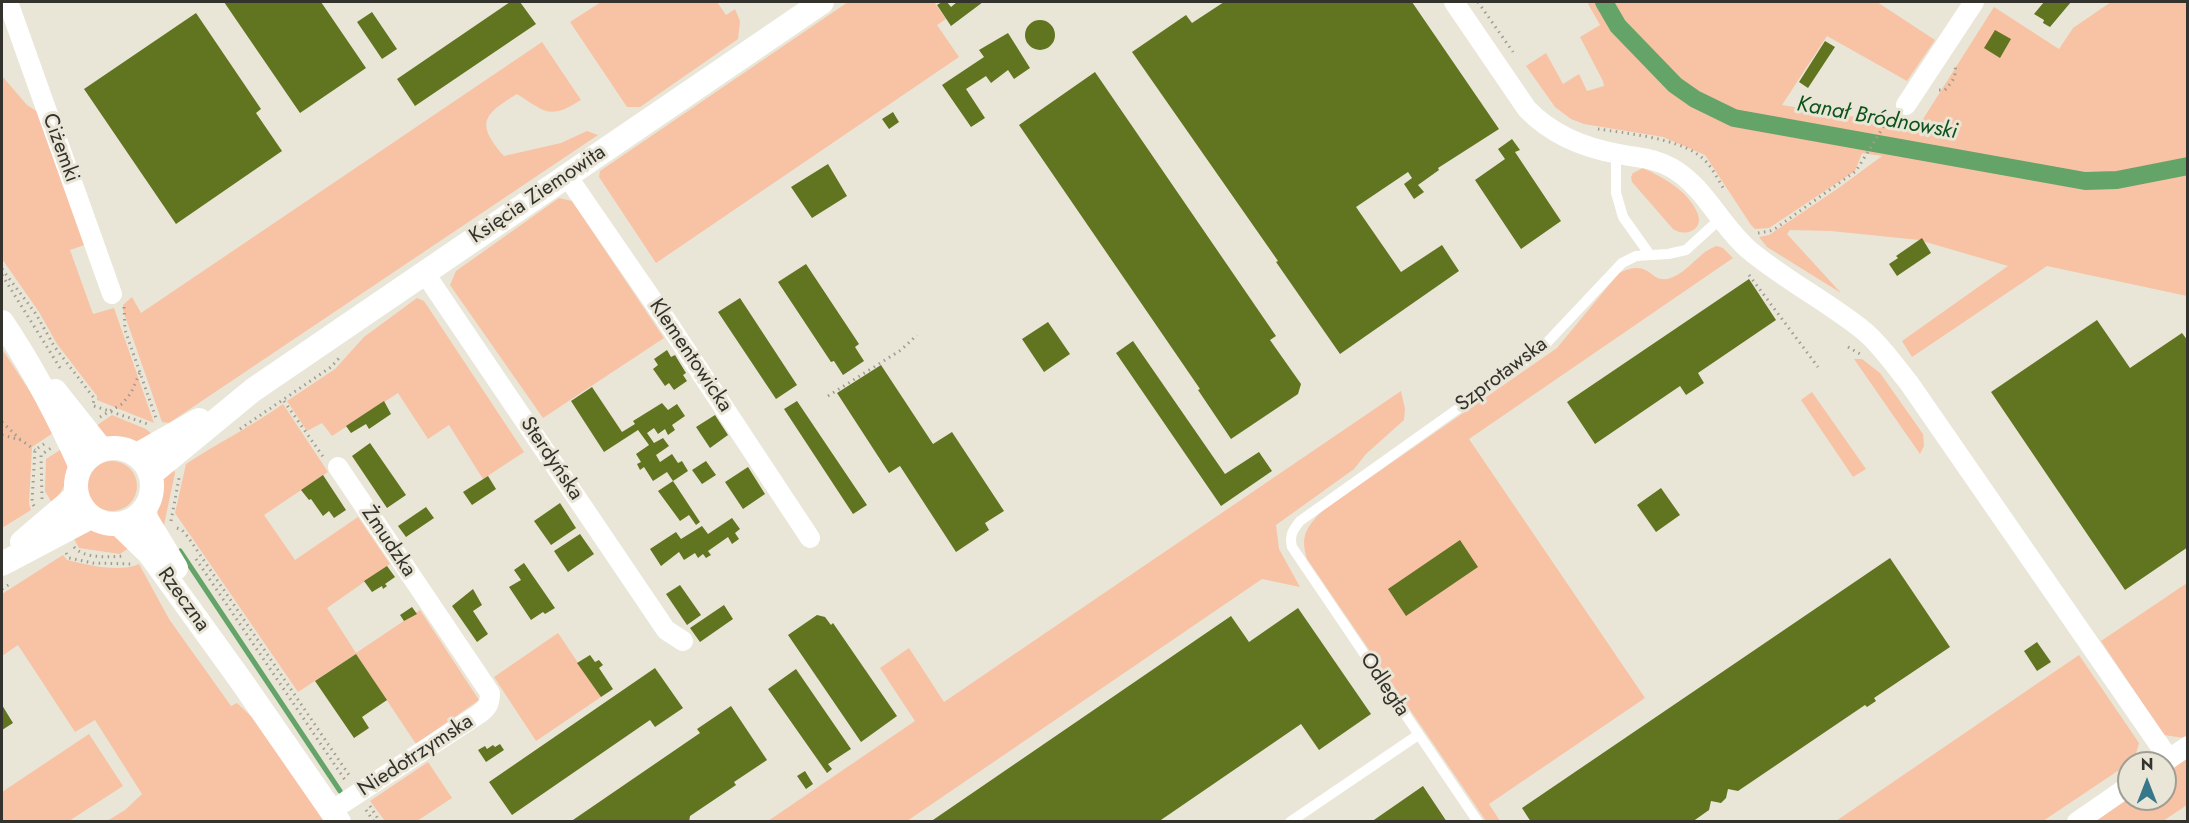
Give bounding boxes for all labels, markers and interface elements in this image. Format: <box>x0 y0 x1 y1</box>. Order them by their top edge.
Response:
water label: Kanał Bródnowski <box>1795 92 1959 146</box>
street label: Ciżemki <box>36 110 84 186</box>
street label: Księcia Ziemowita <box>465 140 611 250</box>
street label: Klementowicka <box>643 295 737 417</box>
street label: Szprotawska <box>1451 332 1553 418</box>
street label: Sterdyńska <box>514 413 588 505</box>
street label: Żmudzka <box>355 502 421 582</box>
street label: Rzeczna <box>151 563 215 637</box>
street label: Odległa <box>1354 648 1414 722</box>
street label: Niedotrzymska <box>354 709 478 803</box>
north arrow <box>2117 751 2177 811</box>
text: N <box>2141 753 2153 776</box>

